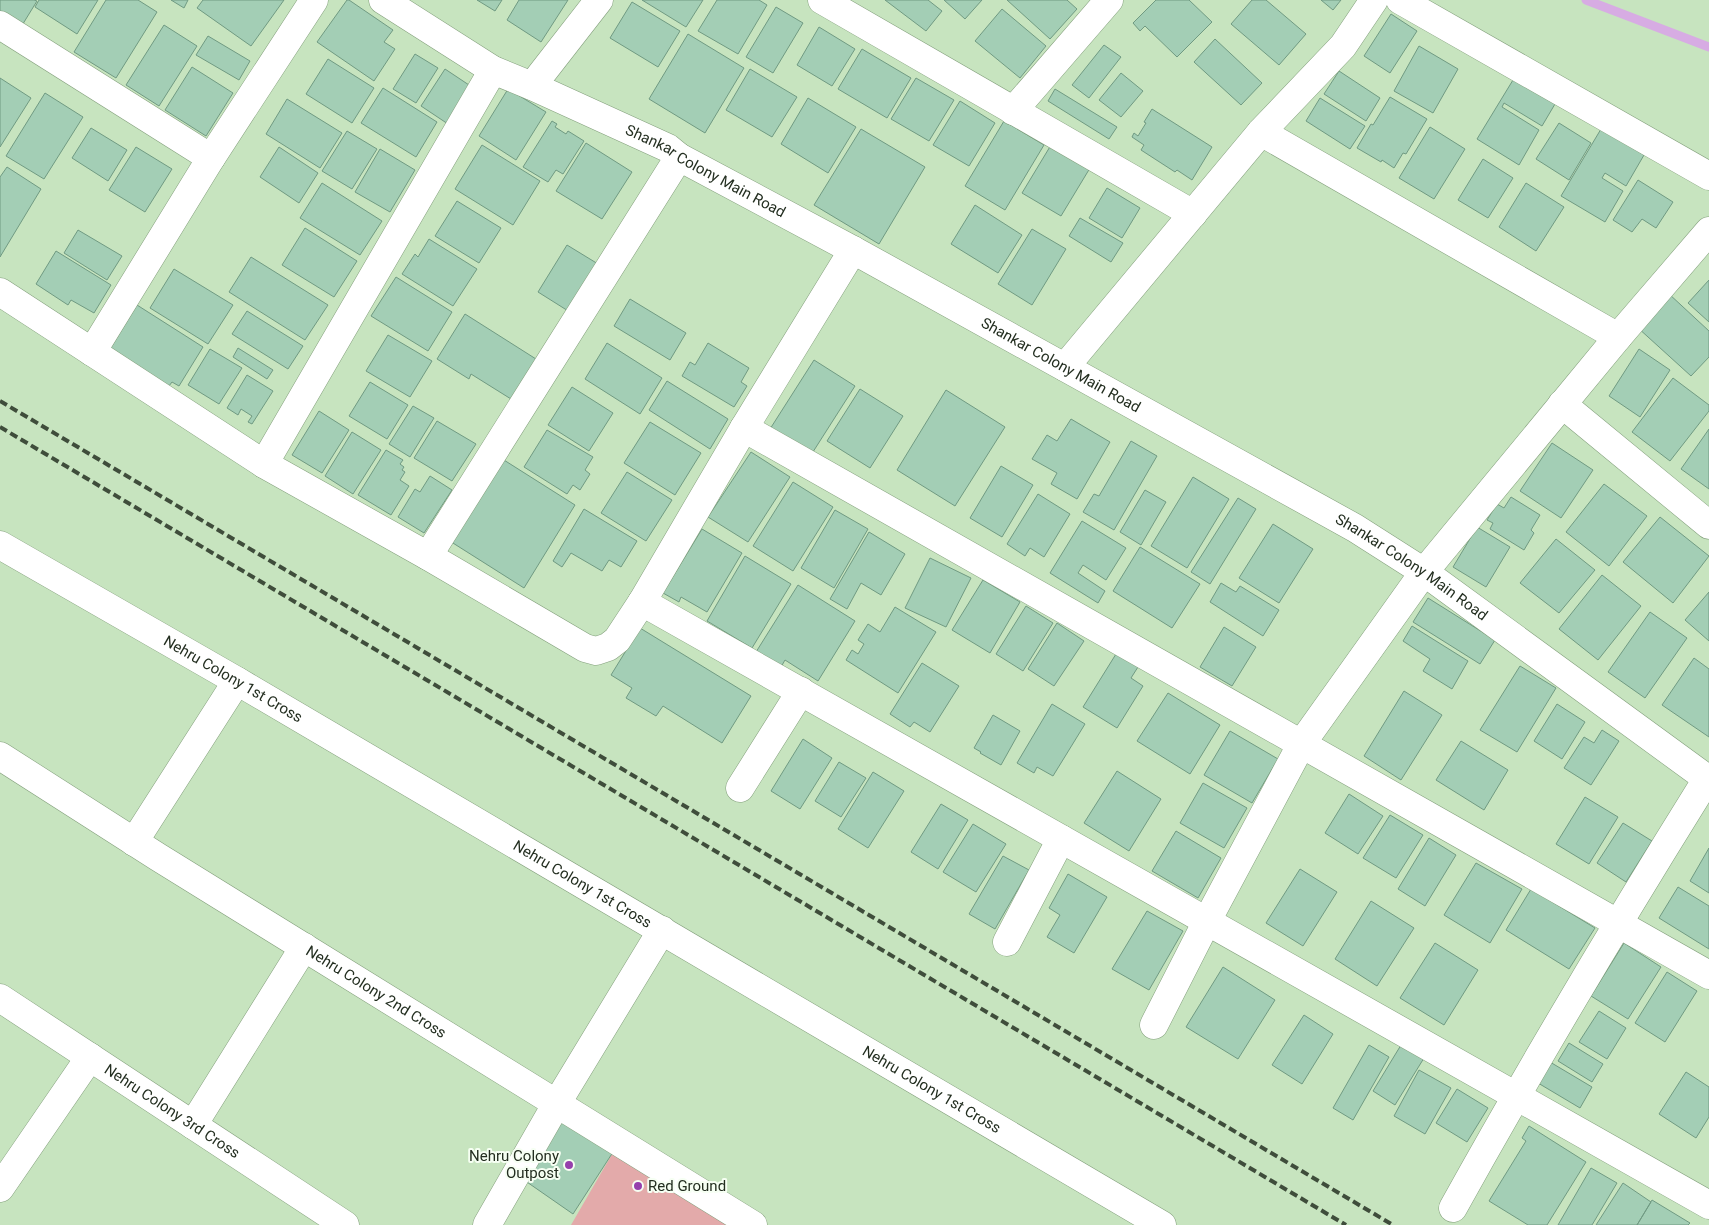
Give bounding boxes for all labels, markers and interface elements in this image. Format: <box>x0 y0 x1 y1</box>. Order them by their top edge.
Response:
street label: Shankar Colony Main Road <box>623 121 789 221</box>
street label: Shankar Colony Main Road <box>978 314 1144 416</box>
street label: Shankar Colony Main Road <box>1332 510 1491 624</box>
street label: Nehru Colony 1st Cross <box>161 632 306 726</box>
street label: Nehru Colony 1st Cross <box>510 837 655 932</box>
street label: Nehru Colony 2nd Cross <box>303 942 450 1042</box>
street label: Nehru Colony 1st Cross <box>859 1042 1004 1137</box>
street label: Nehru Colony 3rd Cross <box>101 1060 243 1162</box>
place label: Nehru Colony Outpost <box>469 1147 559 1182</box>
marker: Nehru Colony Outpost <box>563 1159 575 1171</box>
place label: Red Ground <box>648 1177 726 1195</box>
marker: Red Ground <box>632 1180 644 1192</box>

